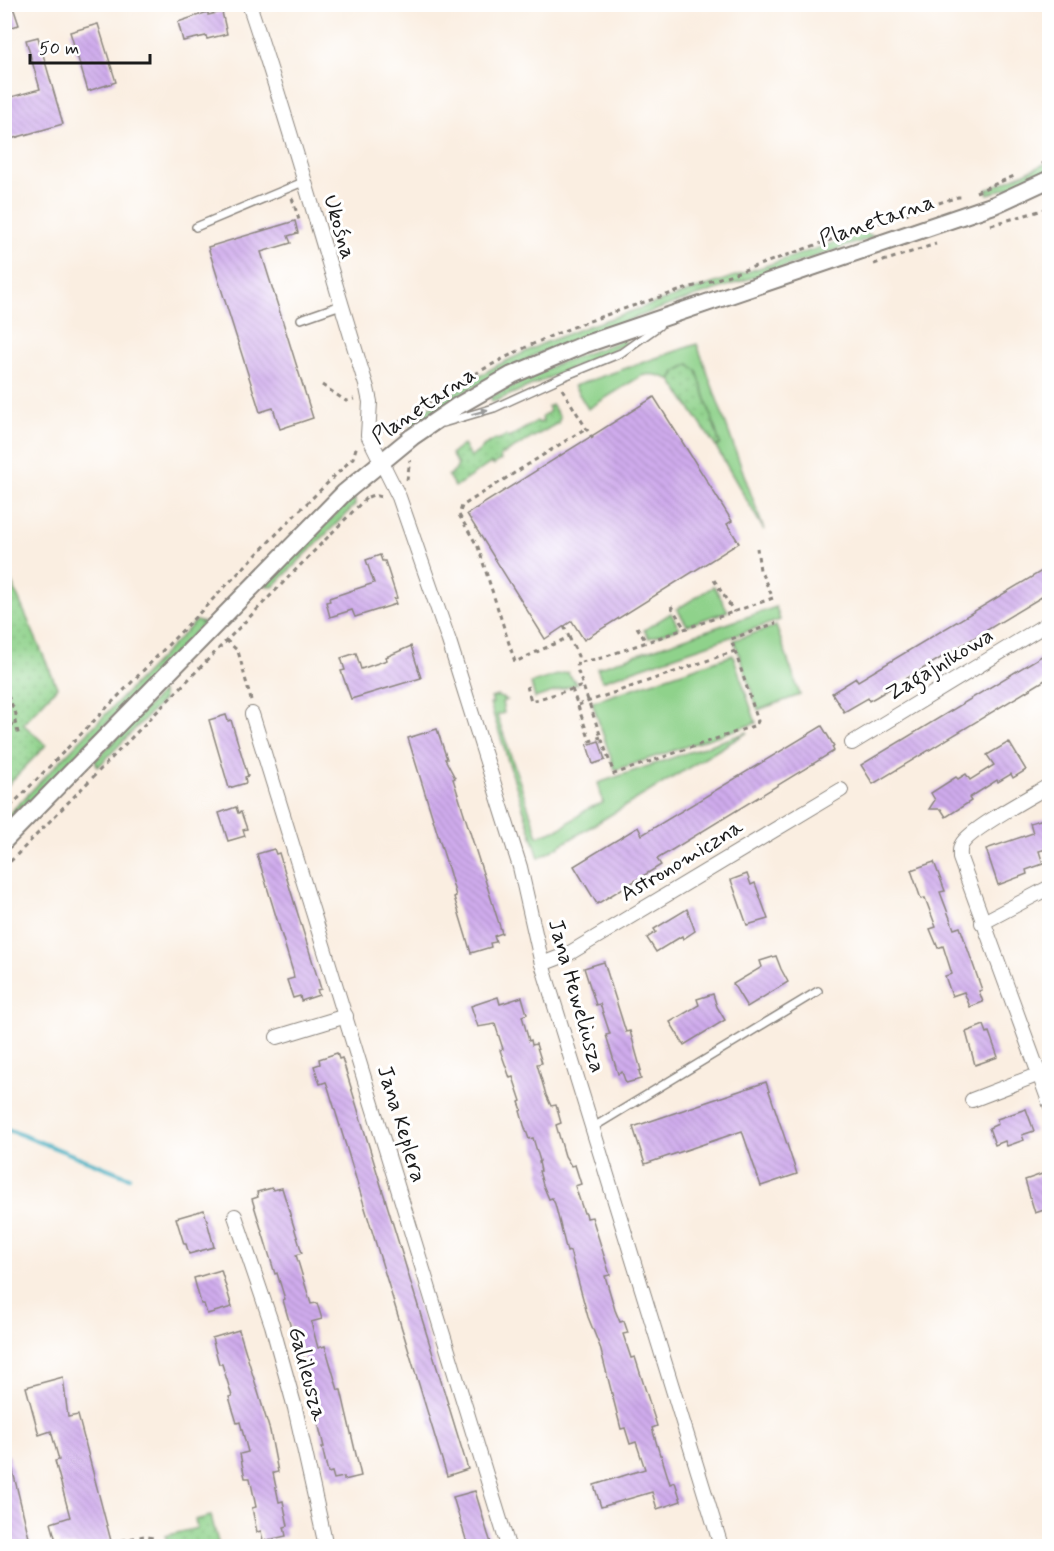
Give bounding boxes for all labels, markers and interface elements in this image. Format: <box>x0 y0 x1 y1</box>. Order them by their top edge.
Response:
scale bar <box>30 27 150 65</box>
text: 50 m <box>39 37 79 61</box>
street label: Planetarna <box>816 188 938 254</box>
street label: Ukośna <box>316 191 362 263</box>
street label: Planetarna <box>367 361 481 451</box>
one-way arrow <box>471 407 489 416</box>
street label: Zagajnikowa <box>881 622 1000 711</box>
street label: Astronomiczna <box>616 813 749 909</box>
street label: Jana Heweliusza <box>541 916 611 1076</box>
street label: Jana Keplera <box>370 1062 432 1186</box>
street label: Galileusza <box>281 1324 333 1425</box>

